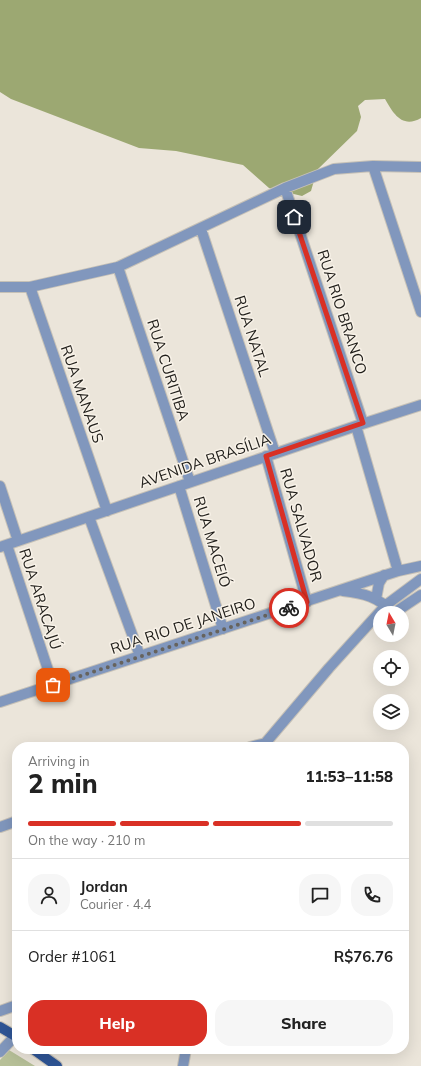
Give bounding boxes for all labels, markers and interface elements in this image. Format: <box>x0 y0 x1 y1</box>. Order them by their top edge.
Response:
pin <box>277 200 311 234</box>
icon: home <box>283 206 305 228</box>
street label: RUA RIO BRANCO <box>313 247 372 377</box>
street label: RUA NATAL <box>230 293 275 379</box>
street label: RUA CURITIBA <box>143 317 194 423</box>
street label: RUA MANAUS <box>57 342 108 445</box>
street label: AVENIDA BRASÍLIA <box>136 429 273 492</box>
street label: RUA SALVADOR <box>276 466 327 584</box>
street label: RUA MACEIÓ <box>190 494 235 590</box>
street label: RUA ARACAJÚ <box>15 546 66 652</box>
courier <box>269 588 309 628</box>
street label: RUA RIO DE JANEIRO <box>108 593 258 658</box>
icon: bike <box>278 597 300 619</box>
north arrow <box>373 606 409 642</box>
map controls <box>373 606 409 730</box>
button: locate <box>373 650 409 686</box>
pin <box>36 668 70 702</box>
icon: bag <box>42 674 64 696</box>
button: layers <box>373 694 409 730</box>
text: Arriving in <box>28 753 90 769</box>
text: 2 min <box>28 767 98 800</box>
text: 11:53–11:58 <box>306 767 393 786</box>
text: On the way · 210 m <box>28 832 145 848</box>
button: person <box>28 874 70 916</box>
button: chat <box>299 874 341 916</box>
button: phone <box>351 874 393 916</box>
text: Jordan <box>80 877 128 896</box>
text: Courier · 4.4 <box>80 896 151 912</box>
text: Order #1061 <box>28 947 116 966</box>
text: R$76.76 <box>334 947 393 966</box>
button: Help <box>28 1000 207 1046</box>
button: Share <box>215 1000 393 1046</box>

